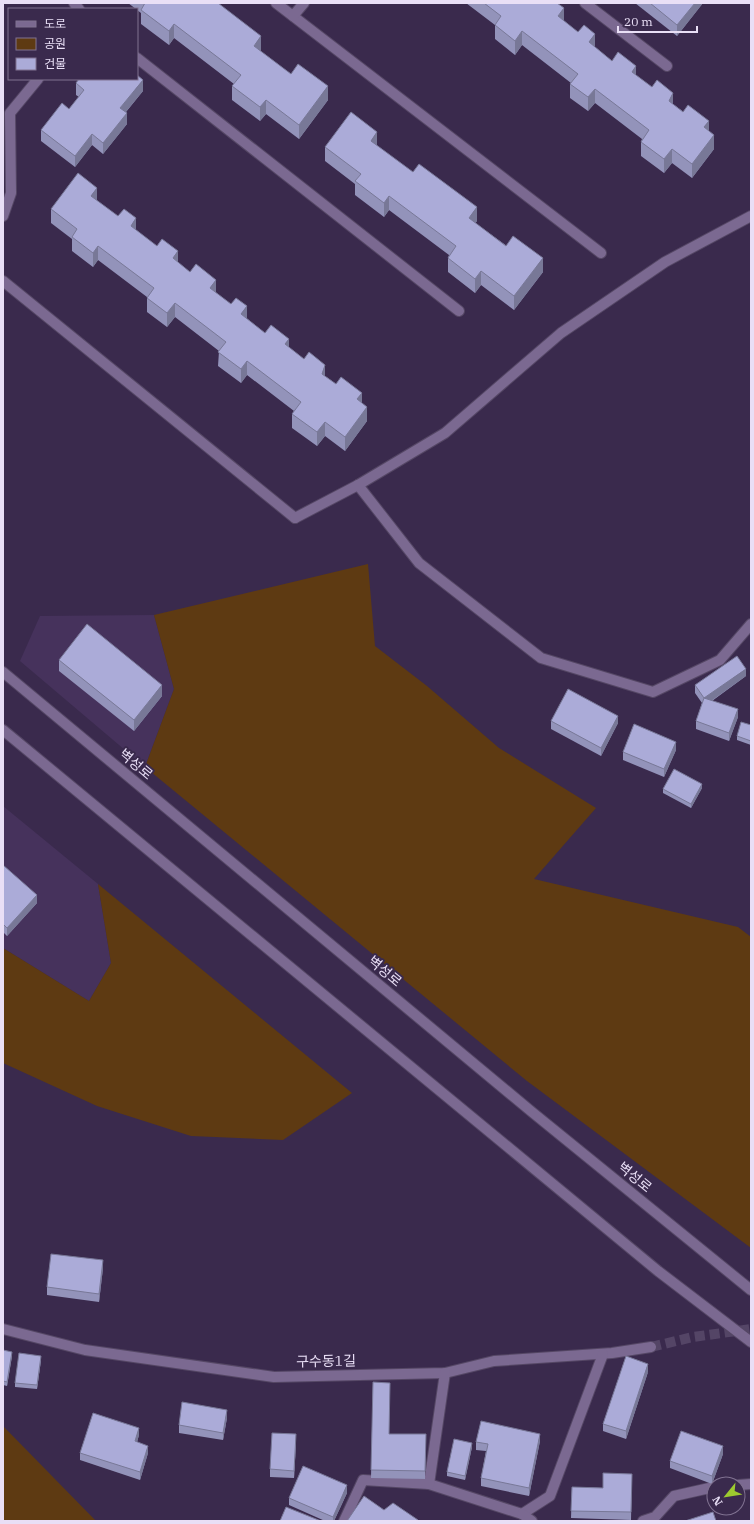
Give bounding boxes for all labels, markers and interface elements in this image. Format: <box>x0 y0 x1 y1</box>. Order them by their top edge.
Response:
legend <box>8 8 138 80</box>
scale bar <box>618 8 697 34</box>
text: 20 m <box>624 14 653 29</box>
text: 도로 <box>44 16 66 31</box>
text: 공원 <box>44 36 66 51</box>
text: 건물 <box>44 56 66 71</box>
street label: 벽성로 <box>115 745 157 783</box>
street label: 벽성로 <box>364 952 406 990</box>
street label: 벽성로 <box>614 1158 656 1196</box>
street label: 구수동1길 <box>296 1351 356 1371</box>
north arrow <box>706 1476 746 1516</box>
text: N <box>709 1493 726 1508</box>

